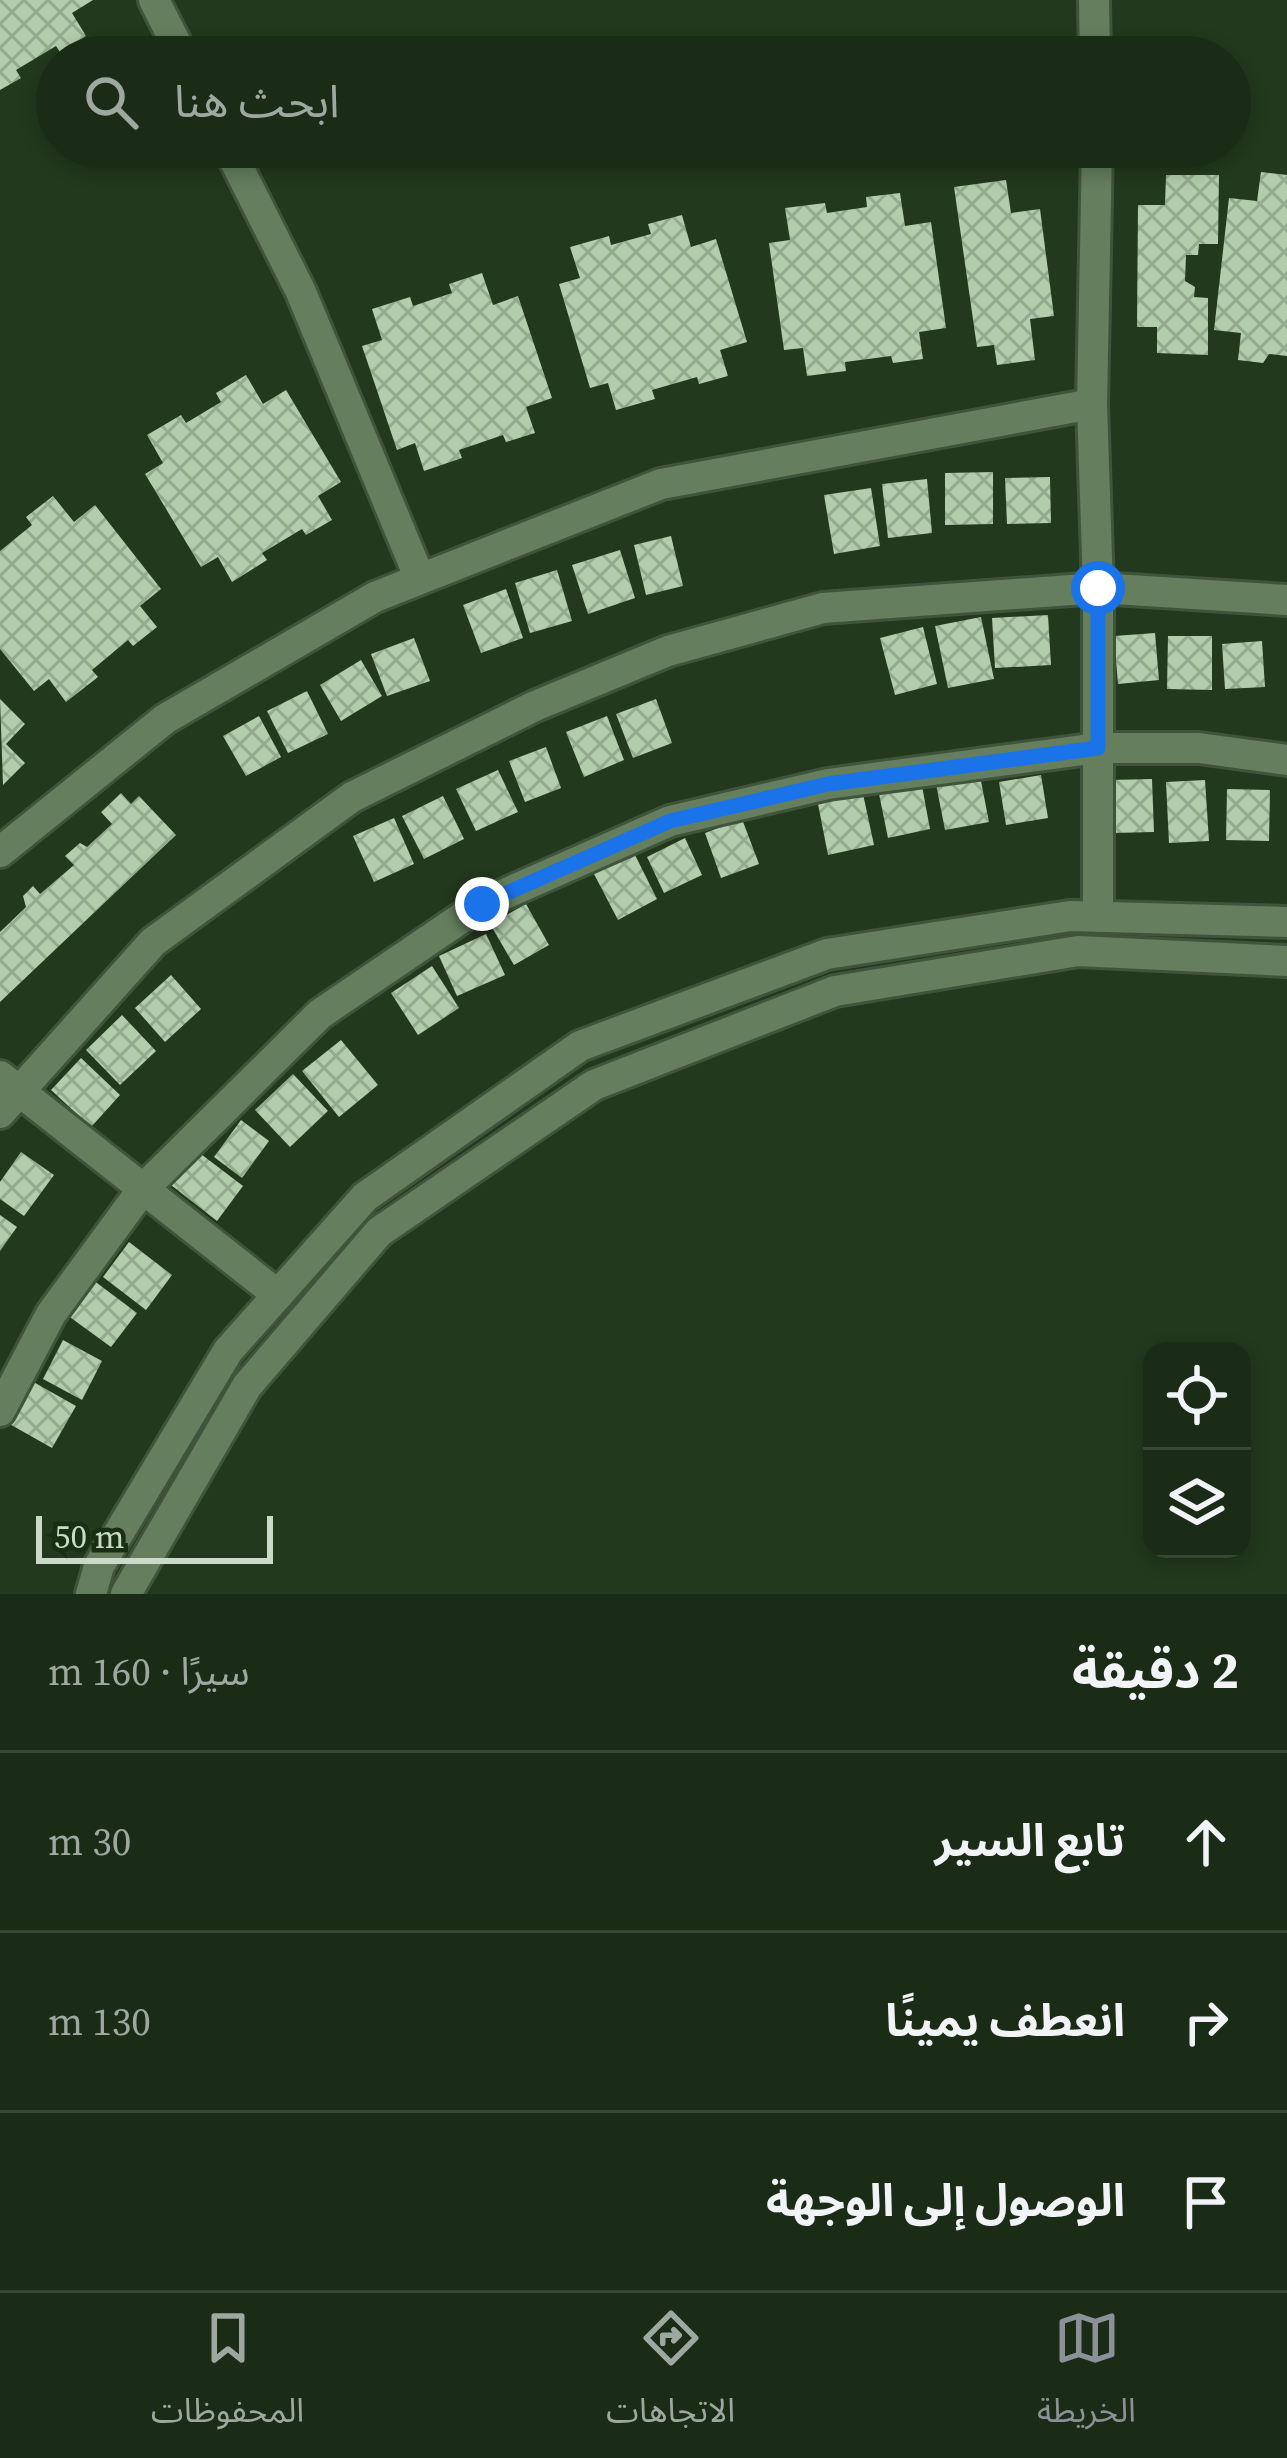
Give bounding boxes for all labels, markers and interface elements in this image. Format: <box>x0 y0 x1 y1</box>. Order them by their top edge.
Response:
search box <box>36 36 1251 168</box>
icon: search <box>78 69 144 135</box>
text: ابحث هنا <box>174 70 340 132</box>
route start <box>1071 561 1125 615</box>
route end <box>455 877 509 931</box>
map controls <box>1143 1342 1251 1558</box>
button: locate <box>1143 1342 1251 1450</box>
button: layers <box>1143 1450 1251 1558</box>
scale bar <box>36 1510 273 1563</box>
text: 50 m <box>54 1514 124 1559</box>
text: 2 دقيقة <box>1072 1635 1239 1705</box>
text: سيرًا · 160 m <box>48 1645 250 1698</box>
text: تابع السير <box>935 1809 1125 1871</box>
icon: ahead <box>1173 1809 1239 1875</box>
text: 30 m <box>48 1815 131 1868</box>
text: انعطف يمينًا <box>885 1989 1125 2051</box>
icon: right <box>1173 1989 1239 2055</box>
text: 130 m <box>48 1995 151 2048</box>
text: الوصول إلى الوجهة <box>766 2169 1125 2231</box>
icon: arrive <box>1173 2169 1239 2235</box>
tab: المحفوظات <box>151 2305 304 2446</box>
tab: الاتجاهات <box>606 2305 735 2446</box>
tab: الخريطة <box>1037 2305 1136 2446</box>

